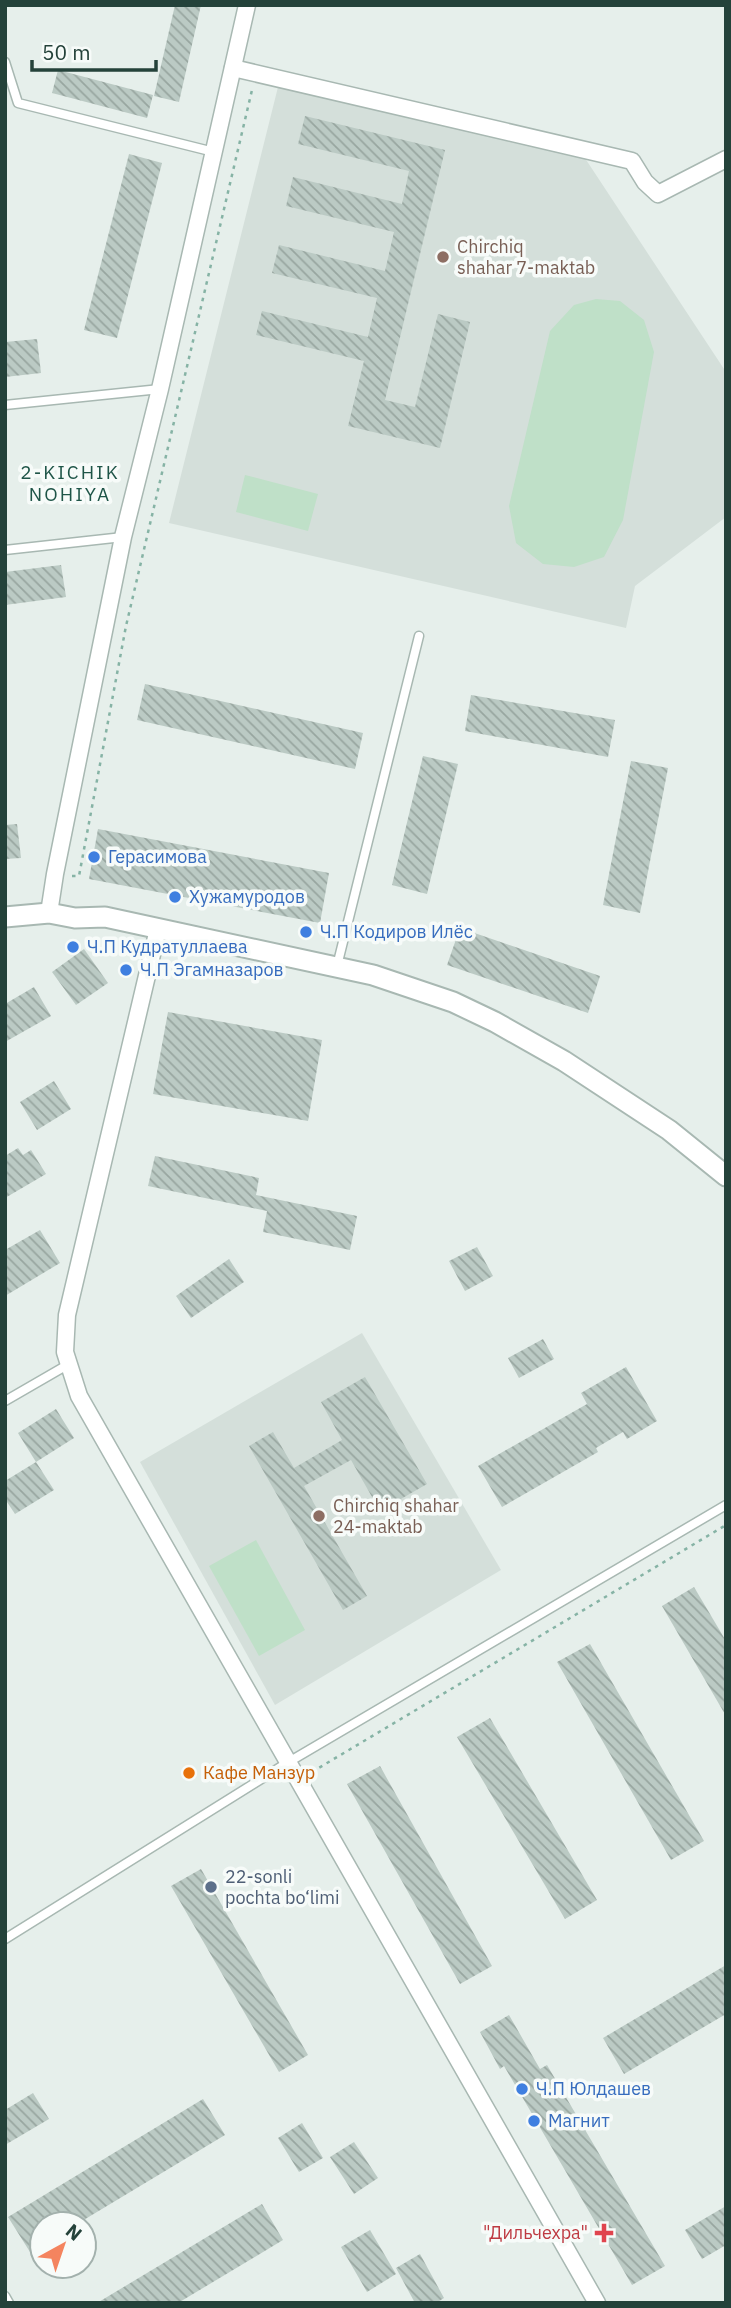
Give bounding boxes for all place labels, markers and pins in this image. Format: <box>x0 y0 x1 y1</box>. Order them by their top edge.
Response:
place label: Chirchiq shahar 7-maktab <box>457 235 595 279</box>
marker: Chirchiq shahar 7-maktab <box>435 249 451 265</box>
place label: Герасимова <box>108 845 207 868</box>
marker: Герасимова <box>86 849 102 865</box>
place label: Хужамуродов <box>189 885 305 908</box>
marker: Хужамуродов <box>167 889 183 905</box>
place label: Ч.П Кодиров Илёс <box>320 920 473 943</box>
marker: Ч.П Кодиров Илёс <box>298 924 314 940</box>
place label: Ч.П Кудратуллаева <box>87 935 248 958</box>
marker: Ч.П Кудратуллаева <box>65 939 81 955</box>
place label: Ч.П Эгамназаров <box>140 958 284 981</box>
marker: Ч.П Эгамназаров <box>118 962 134 978</box>
place label: Chirchiq shahar 24-maktab <box>333 1494 459 1538</box>
marker: Chirchiq shahar 24-maktab <box>311 1508 327 1524</box>
place label: Кафе Манзур <box>203 1761 315 1784</box>
marker: Кафе Манзур <box>181 1765 197 1781</box>
place label: 22-sonli pochta bo‘limi <box>225 1865 339 1909</box>
marker: 22-sonli pochta bo‘limi <box>203 1879 219 1895</box>
place label: Ч.П Юлдашев <box>536 2077 651 2100</box>
marker: Ч.П Юлдашев <box>514 2081 530 2097</box>
place label: Магнит <box>548 2109 610 2132</box>
marker: Магнит <box>526 2113 542 2129</box>
place label: "Дильчехра" <box>483 2221 588 2244</box>
marker: "Дильчехра" <box>594 2223 614 2243</box>

